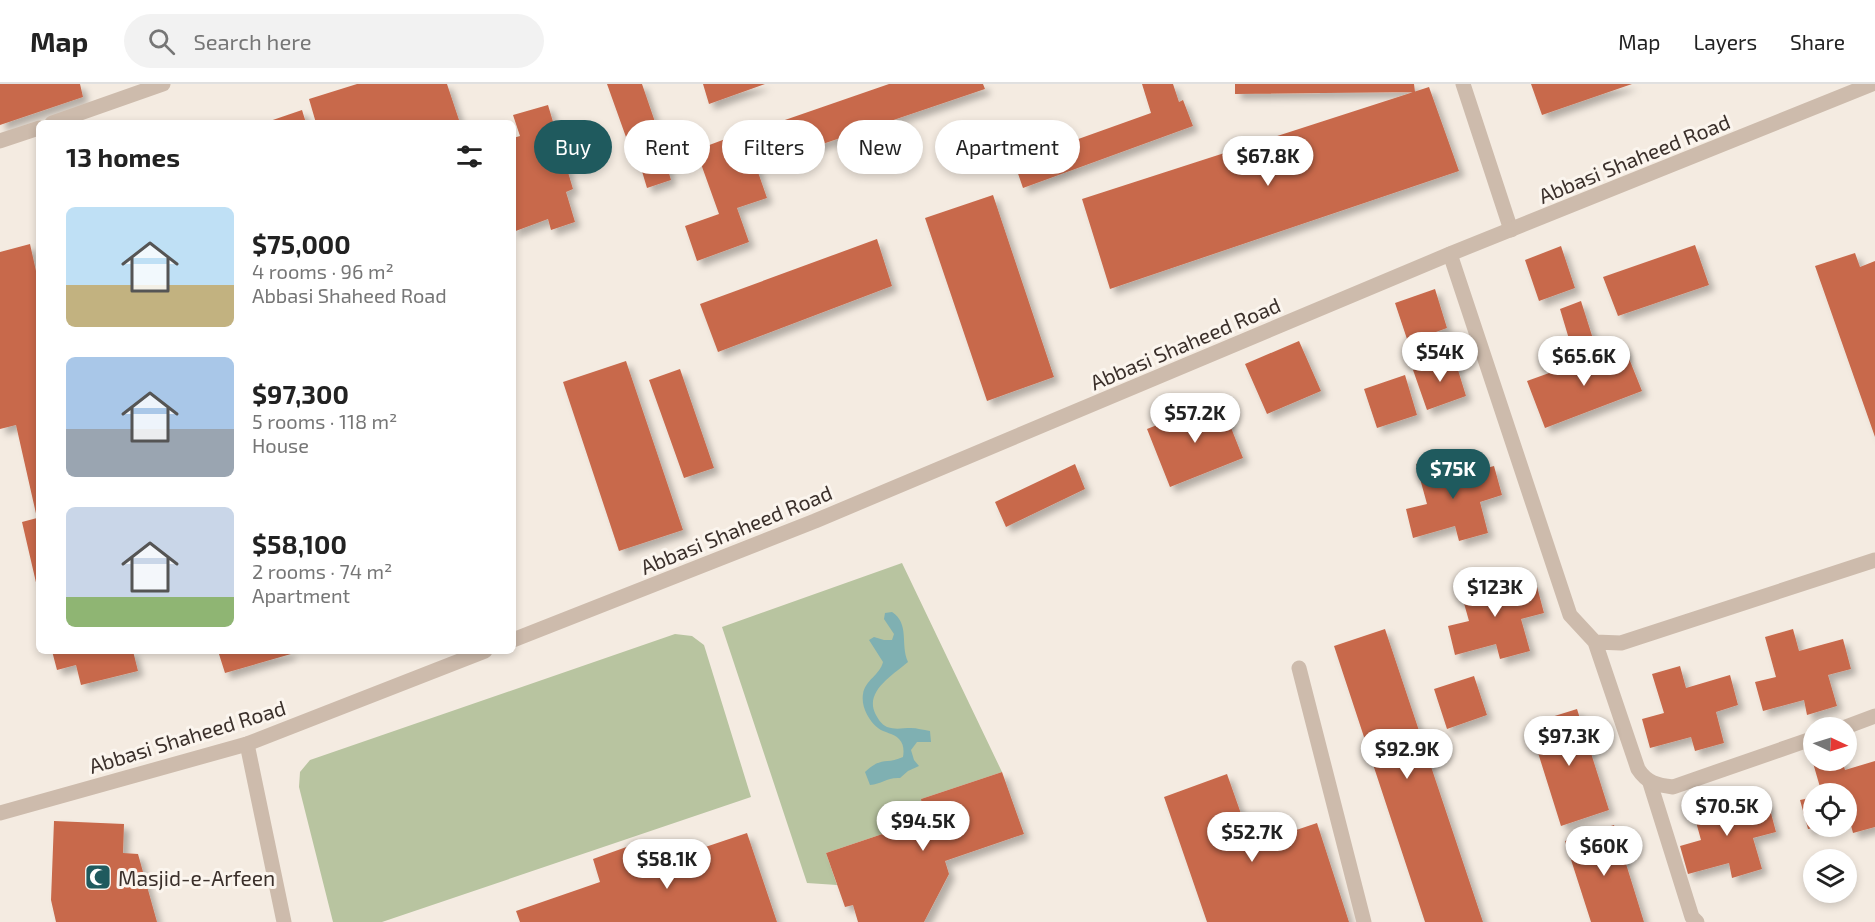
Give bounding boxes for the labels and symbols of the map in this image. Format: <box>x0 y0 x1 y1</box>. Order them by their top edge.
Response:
street label: Abbasi Shaheed Road <box>1535 108 1733 208</box>
pin: $67.8K <box>1219 136 1317 187</box>
street label: Abbasi Shaheed Road <box>1086 292 1284 394</box>
pin: $54K <box>1404 332 1476 383</box>
pin: $65.6K <box>1535 336 1633 387</box>
pin: $57.2K <box>1146 393 1244 444</box>
pin: $75K <box>1417 449 1489 500</box>
street label: Abbasi Shaheed Road <box>637 479 835 579</box>
pin: $123K <box>1453 567 1537 618</box>
street label: Abbasi Shaheed Road <box>86 694 288 778</box>
pin: $97.3K <box>1520 716 1618 767</box>
north arrow <box>1803 717 1857 771</box>
pin: $92.9K <box>1358 729 1456 780</box>
pin: $70.5K <box>1678 786 1776 837</box>
pin: $94.5K <box>874 801 972 852</box>
pin: $52.7K <box>1203 812 1301 863</box>
pin: $60K <box>1568 826 1640 877</box>
pin: $58.1K <box>618 839 716 890</box>
mosque icon: Masjid-e-Arfeen <box>83 862 113 892</box>
place label: Masjid-e-Arfeen <box>118 865 275 891</box>

